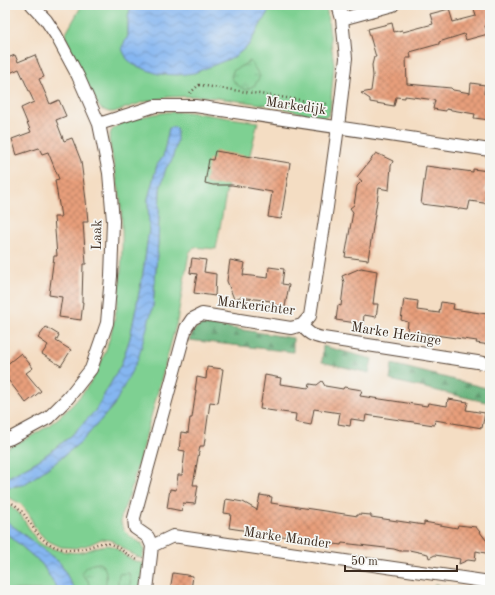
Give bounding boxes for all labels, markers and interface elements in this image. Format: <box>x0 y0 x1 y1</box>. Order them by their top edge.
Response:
street label: Markedijk <box>265 95 327 117</box>
street label: Laak <box>90 220 104 250</box>
street label: Markerichter <box>216 294 296 318</box>
street label: Marke Hezinge <box>350 320 442 348</box>
street label: Marke Mander <box>243 525 332 551</box>
scale bar <box>345 547 457 573</box>
text: 50 m <box>351 555 378 568</box>

